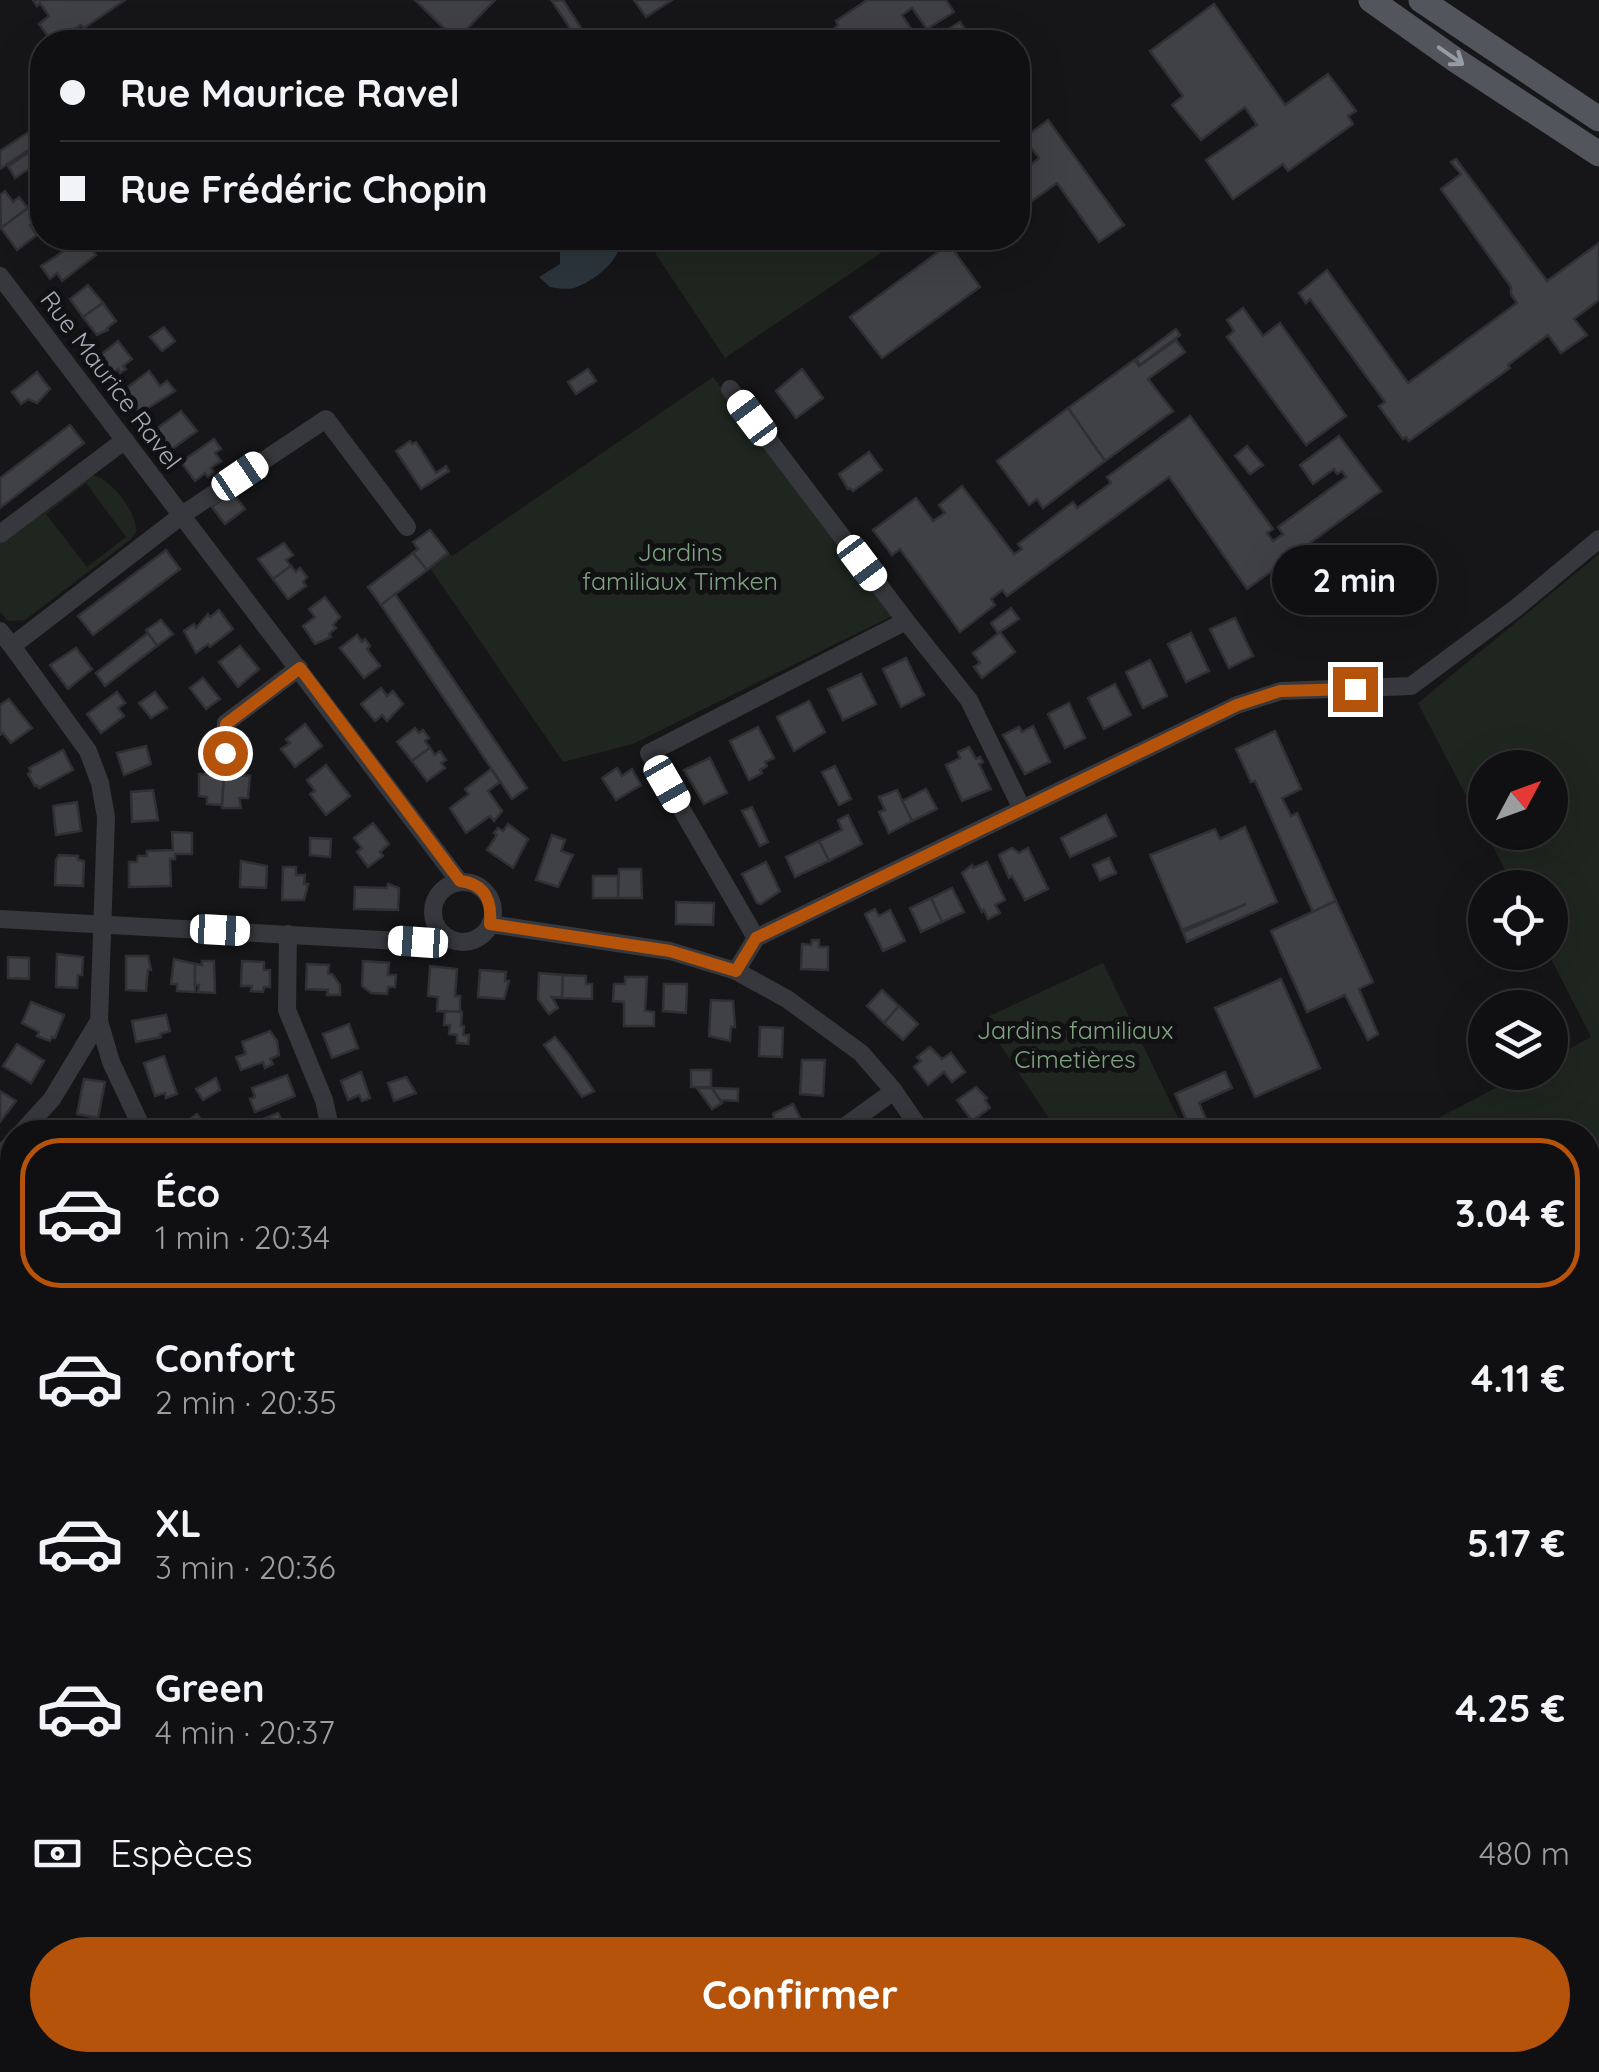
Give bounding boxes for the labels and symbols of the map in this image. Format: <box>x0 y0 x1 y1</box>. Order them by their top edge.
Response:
one-way arrow <box>1436 45 1464 66</box>
street label: Rue Maurice Ravel <box>34 285 188 475</box>
car <box>722 385 782 451</box>
car <box>207 447 273 505</box>
car <box>832 530 892 596</box>
park label: Jardins familiaux Timken <box>582 536 778 596</box>
callout: 2 min <box>1272 544 1438 614</box>
route end <box>1333 667 1378 712</box>
route start <box>203 731 248 776</box>
north arrow <box>1468 750 1568 850</box>
car <box>639 751 695 817</box>
car <box>189 913 251 947</box>
car <box>387 925 449 959</box>
park label: Jardins familiaux Cimetières <box>977 1014 1173 1074</box>

